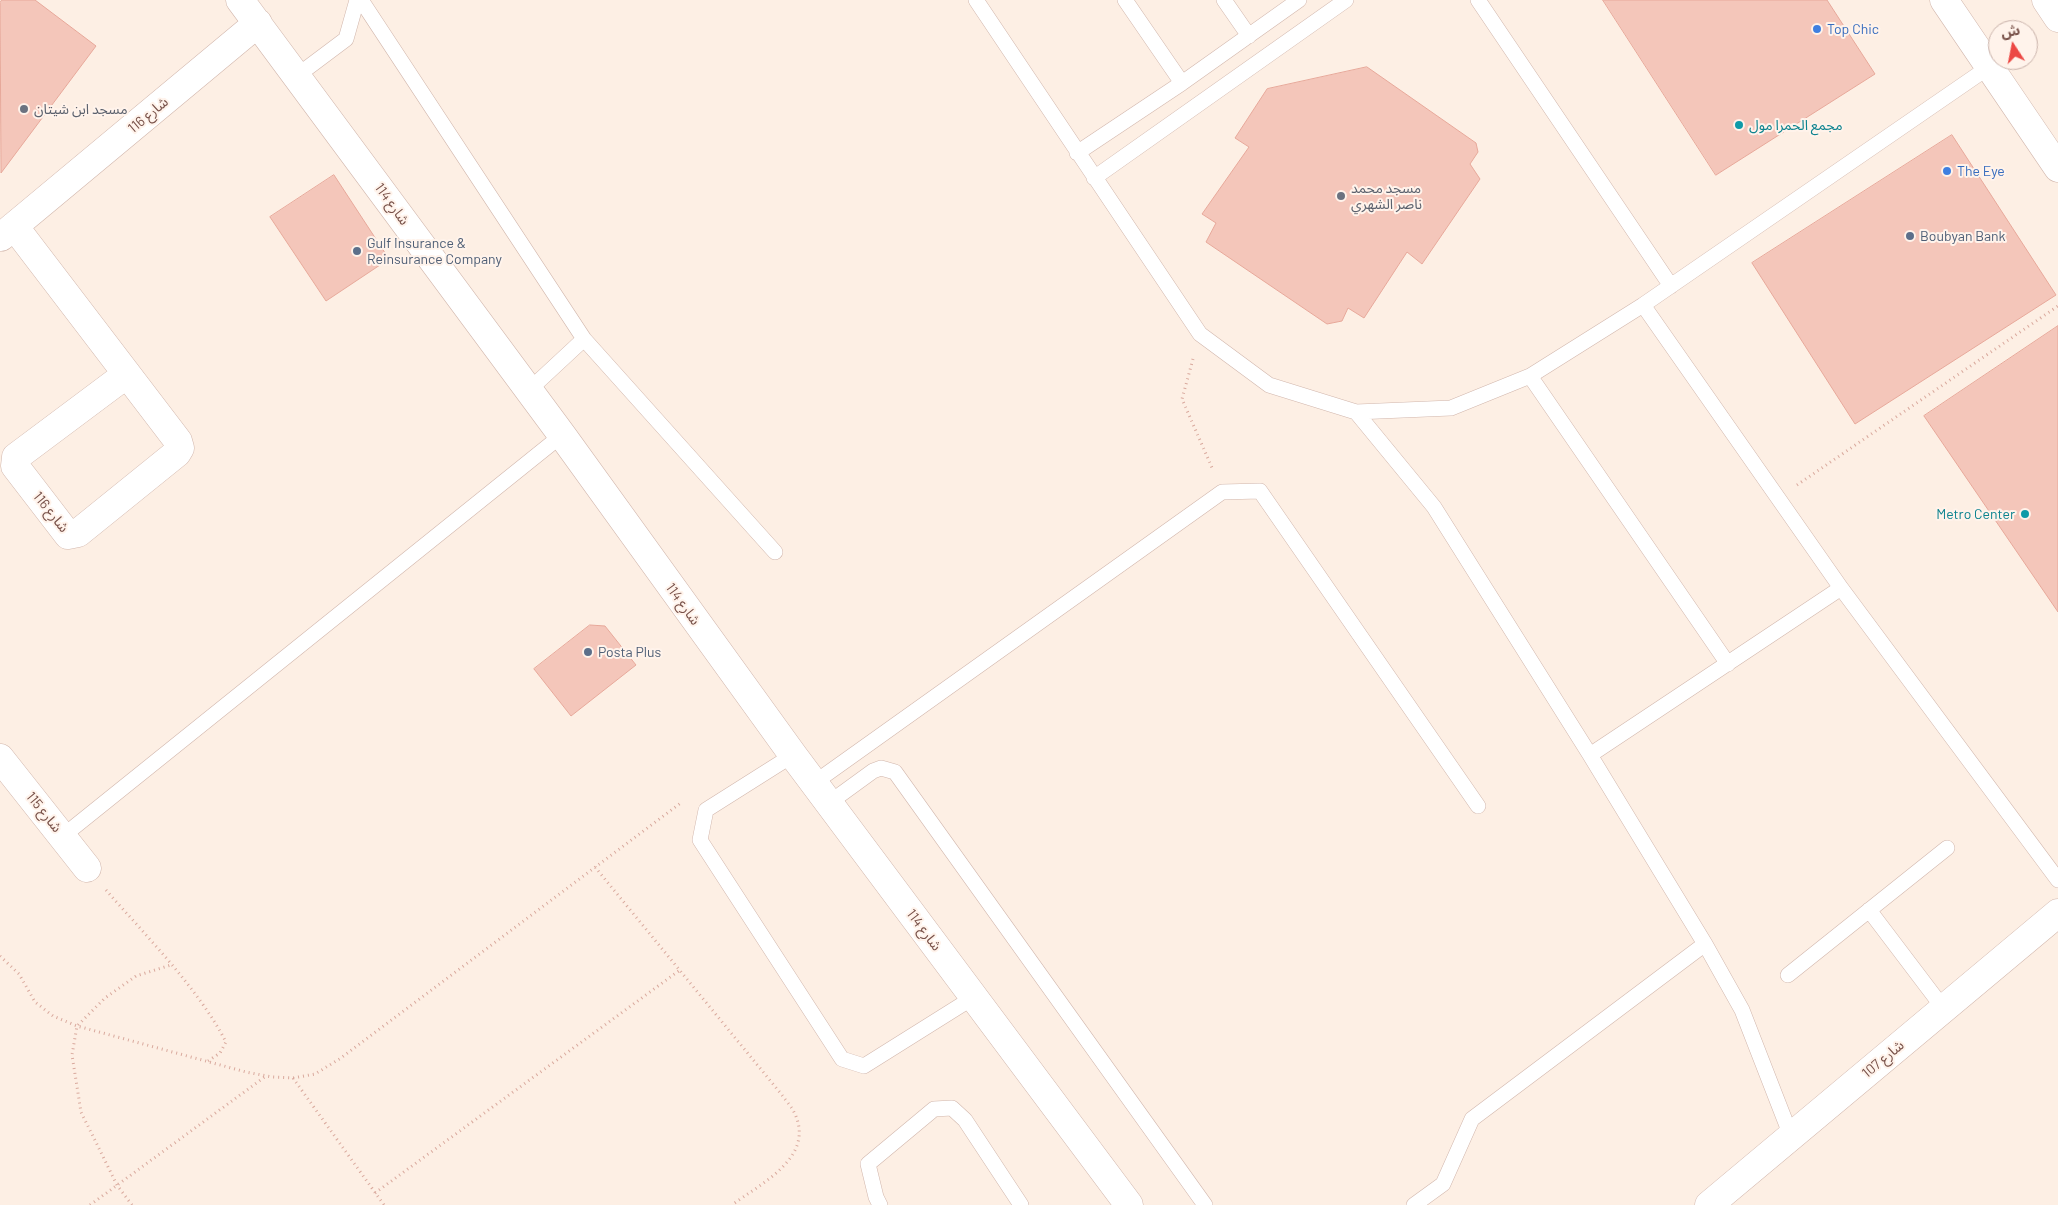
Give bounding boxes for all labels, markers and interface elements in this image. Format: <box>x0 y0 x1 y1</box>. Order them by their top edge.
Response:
north arrow <box>1988 20 2038 70</box>
place label: Top Chic <box>1827 21 1879 37</box>
text: ش <box>1999 21 2021 41</box>
marker: Top Chic <box>1811 23 1823 35</box>
street label: شارع 116 <box>125 93 171 137</box>
place label: مسجد ابن شيتان <box>34 101 128 117</box>
marker: مسجد ابن شيتان <box>18 103 30 115</box>
place label: مجمع الحمرا مول <box>1749 117 1843 133</box>
marker: مجمع الحمرا مول <box>1733 119 1745 131</box>
place label: The Eye <box>1957 163 2005 179</box>
marker: The Eye <box>1941 165 1953 177</box>
street label: شارع 114 <box>371 180 413 228</box>
place label: مسجد محمد ناصر الشهري <box>1351 180 1422 212</box>
marker: مسجد محمد ناصر الشهري <box>1335 190 1347 202</box>
place label: Boubyan Bank <box>1920 228 2006 244</box>
marker: Boubyan Bank <box>1904 230 1916 242</box>
place label: Gulf Insurance & Reinsurance Company <box>367 235 502 268</box>
marker: Gulf Insurance & Reinsurance Company <box>351 245 363 257</box>
street label: شارع 116 <box>30 488 72 536</box>
place label: Metro Center <box>1936 506 2015 522</box>
marker: Metro Center <box>2019 508 2031 520</box>
street label: شارع 114 <box>662 580 704 628</box>
place label: Posta Plus <box>598 644 661 660</box>
marker: Posta Plus <box>582 646 594 658</box>
street label: شارع 115 <box>23 788 65 836</box>
street label: شارع 114 <box>903 906 945 954</box>
street label: شارع 107 <box>1859 1037 1907 1081</box>

